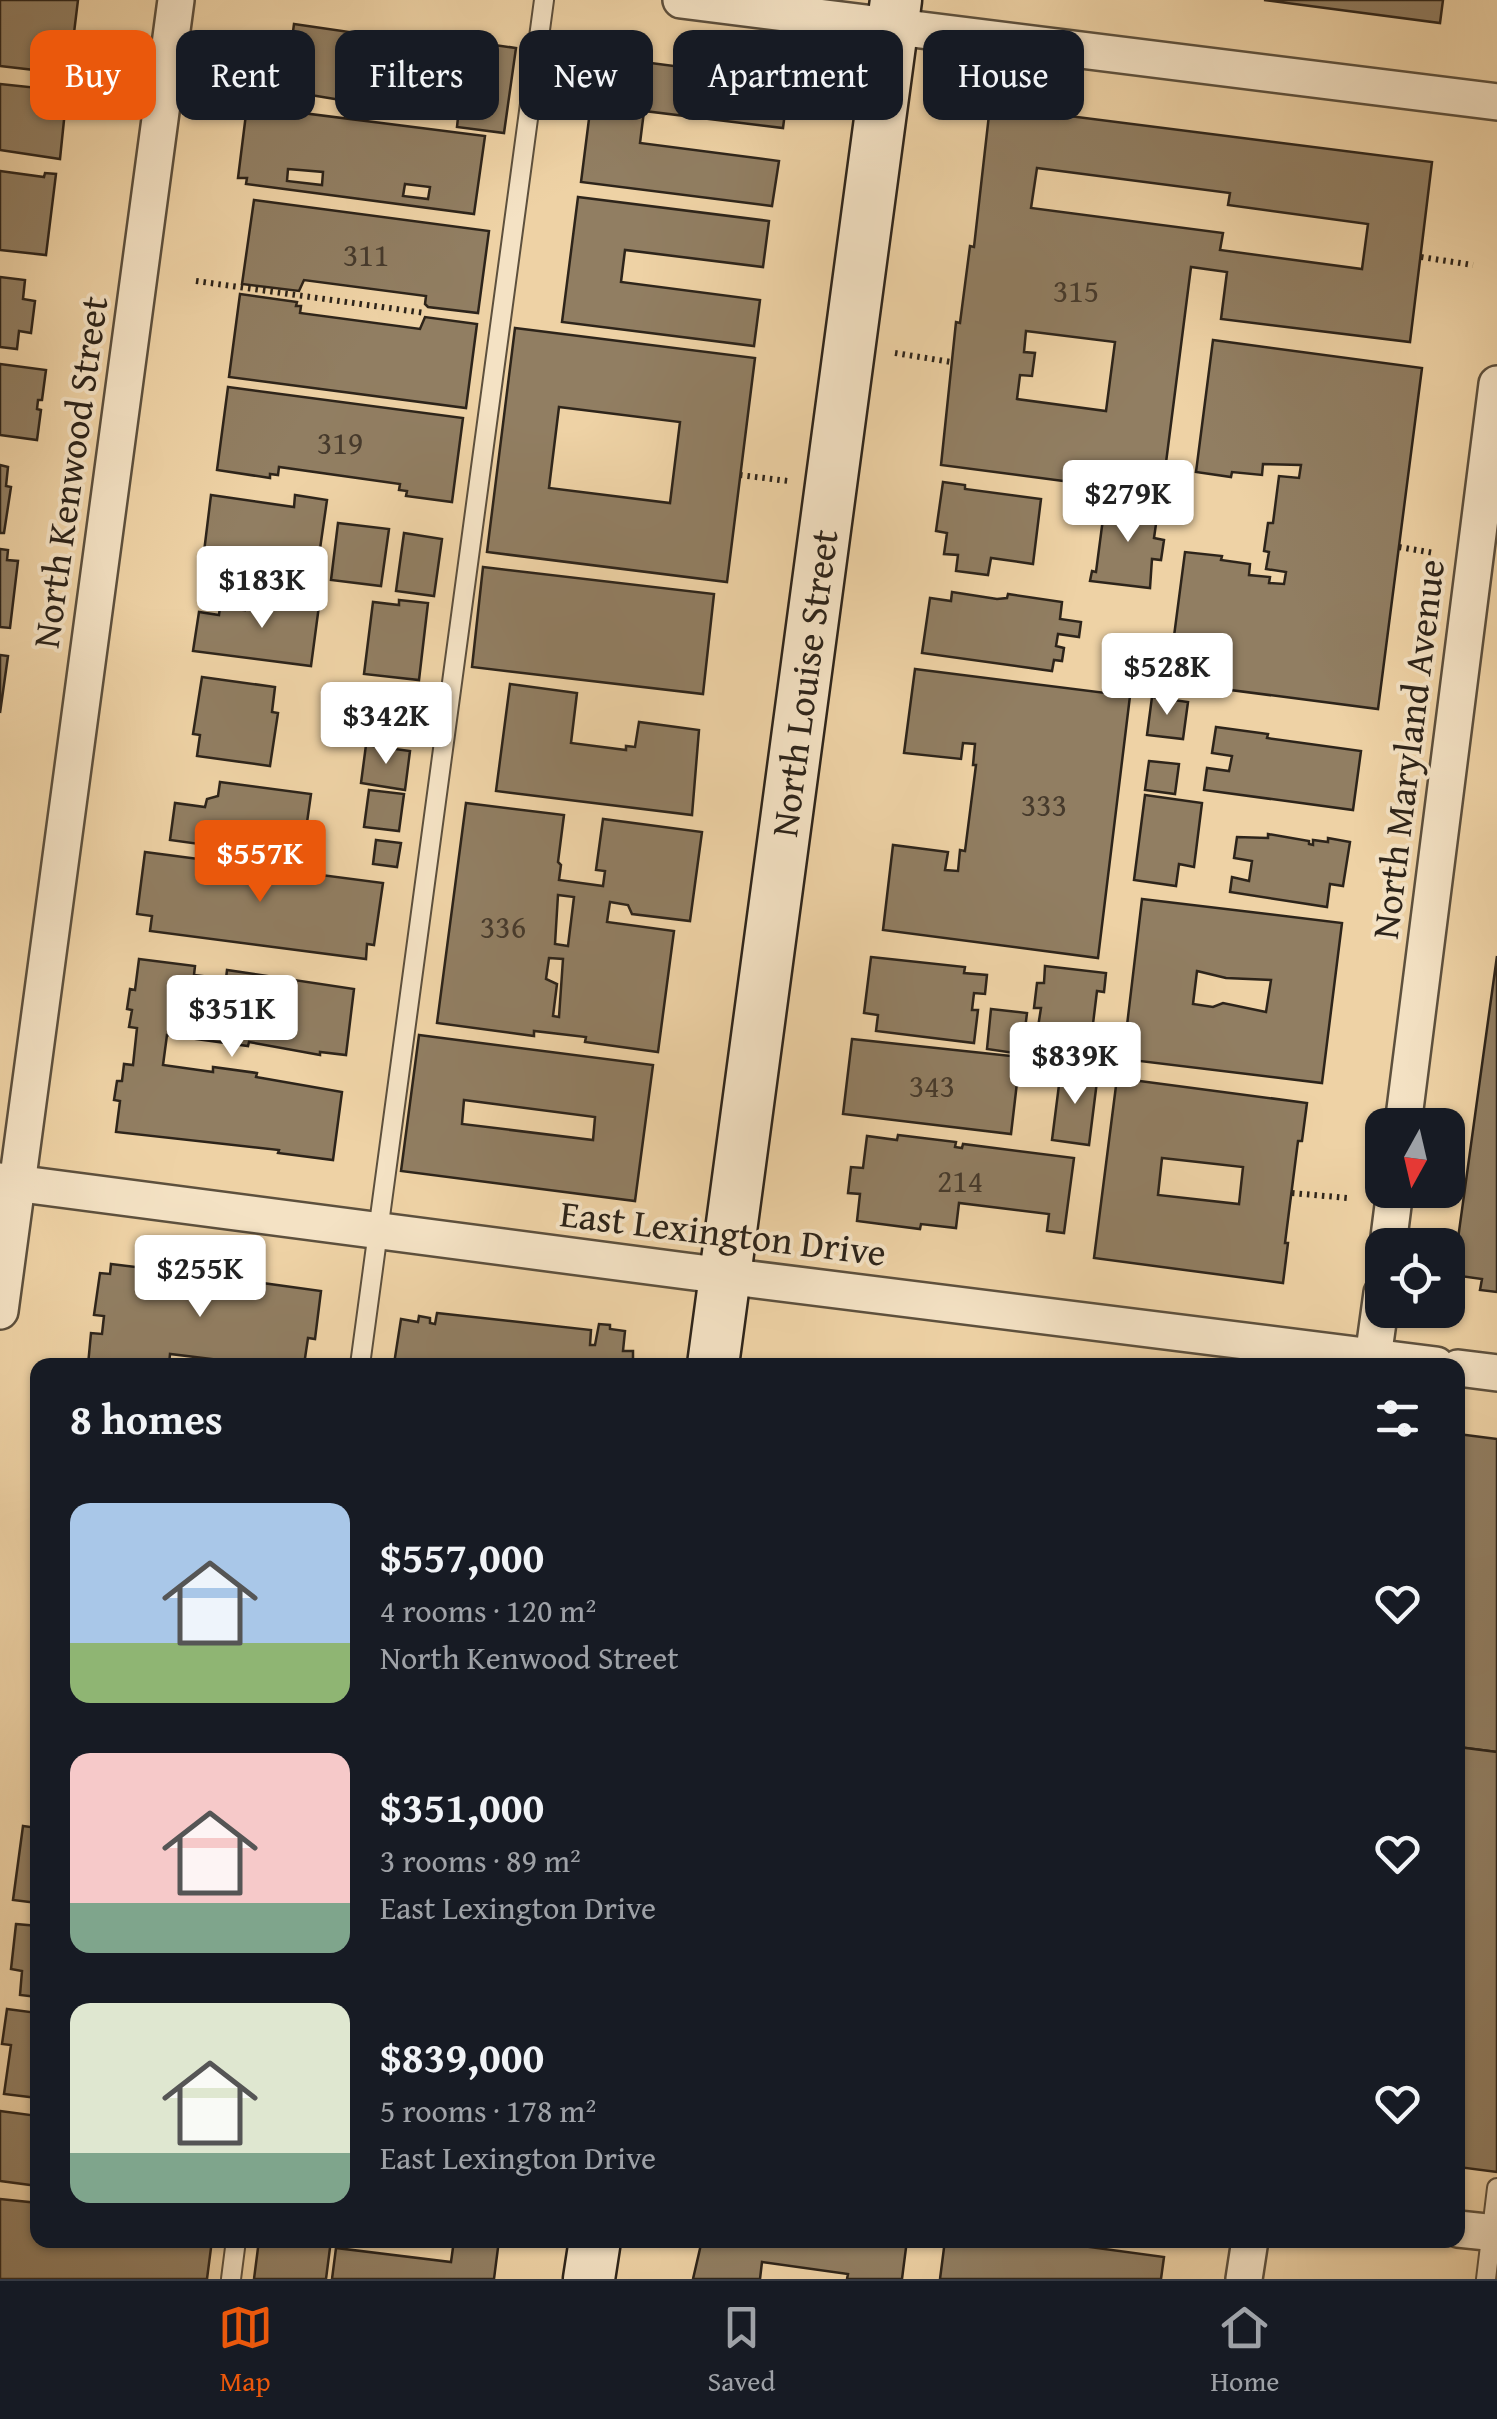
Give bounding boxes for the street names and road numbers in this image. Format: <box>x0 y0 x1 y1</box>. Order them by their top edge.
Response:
street label: North Kenwood Street <box>17 292 121 651</box>
street label: North Louise Street <box>755 526 852 840</box>
street label: North Maryland Avenue <box>1356 556 1458 942</box>
street label: East Lexington Drive <box>557 1184 889 1280</box>

